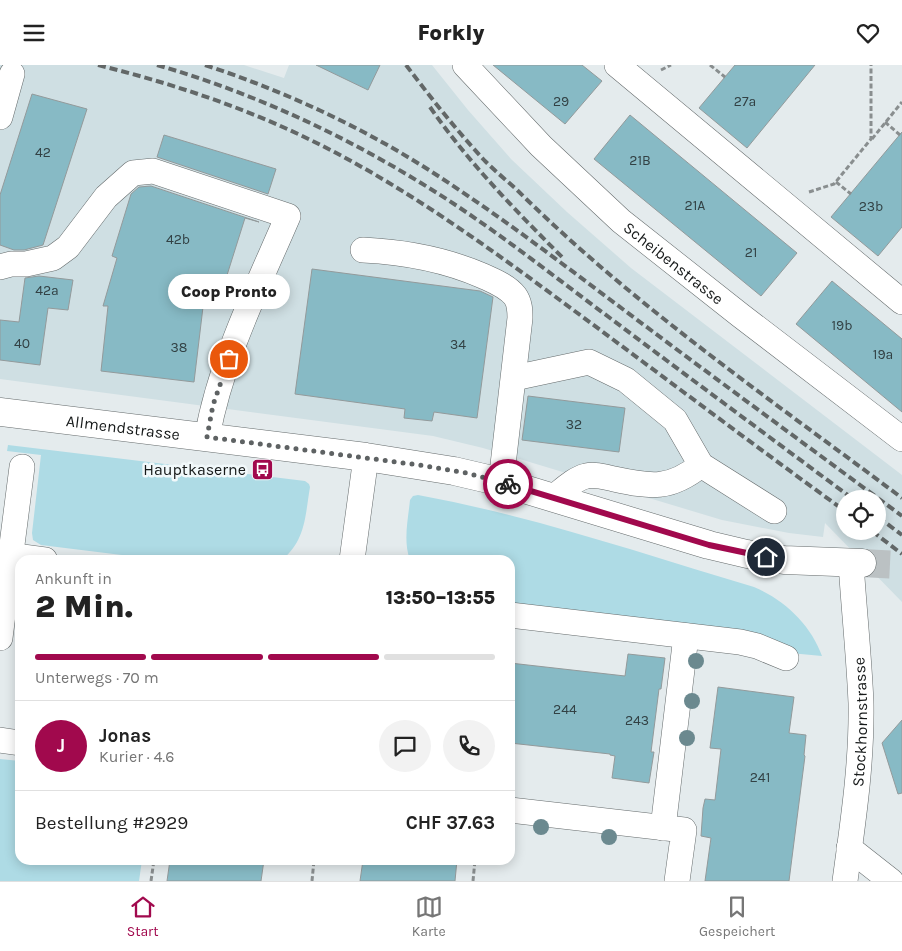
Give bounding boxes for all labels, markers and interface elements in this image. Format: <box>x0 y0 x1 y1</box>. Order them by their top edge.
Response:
icon: menu <box>20 19 48 47</box>
icon: heart <box>854 19 882 47</box>
text: Forkly <box>418 20 484 46</box>
house number: 29 <box>553 93 569 110</box>
house number: 27a <box>734 93 756 110</box>
house number: 42 <box>35 144 51 161</box>
house number: 21B <box>629 152 651 169</box>
house number: 21A <box>685 197 705 214</box>
house number: 23b <box>859 198 883 215</box>
street label: Scheibenstrasse <box>620 218 727 308</box>
house number: 42b <box>166 231 190 248</box>
house number: 21 <box>745 244 757 261</box>
callout: Coop Pronto <box>168 274 290 309</box>
house number: 42a <box>35 282 59 299</box>
text: Coop Pronto <box>181 282 277 301</box>
house number: 19b <box>831 317 853 334</box>
house number: 40 <box>14 335 30 352</box>
house number: 34 <box>450 336 466 353</box>
pin <box>208 338 250 380</box>
house number: 38 <box>171 339 187 356</box>
icon: bag <box>215 345 243 373</box>
house number: 19a <box>873 346 893 363</box>
street label: Allmendstrasse <box>65 411 181 444</box>
house number: 32 <box>566 416 582 433</box>
bus stop icon: Hauptkaserne <box>250 457 274 481</box>
courier <box>483 459 533 509</box>
place label: Hauptkaserne <box>143 460 246 479</box>
icon: bike <box>494 470 522 498</box>
map controls <box>836 490 886 540</box>
button: locate <box>836 490 886 540</box>
pin <box>745 536 787 578</box>
icon: home <box>752 543 780 571</box>
text: Ankunft in <box>35 569 112 588</box>
text: 13:50–13:55 <box>386 587 495 609</box>
text: 2 Min. <box>35 588 133 625</box>
street label: Stockhornstrasse <box>848 656 871 788</box>
text: Unterwegs · 70 m <box>35 668 159 687</box>
house number: 244 <box>553 701 577 718</box>
house number: 243 <box>625 712 649 729</box>
button: chat <box>379 720 431 772</box>
button: phone <box>443 720 495 772</box>
text: Jonas <box>99 725 151 747</box>
text: J <box>57 735 65 757</box>
text: Kurier · 4.6 <box>99 747 174 766</box>
house number: 241 <box>750 769 770 786</box>
text: Bestellung #2929 <box>35 812 188 834</box>
text: CHF 37.63 <box>406 812 495 834</box>
tab: Start <box>127 893 158 940</box>
tab: Karte <box>412 893 446 940</box>
tab: Gespeichert <box>699 893 775 940</box>

